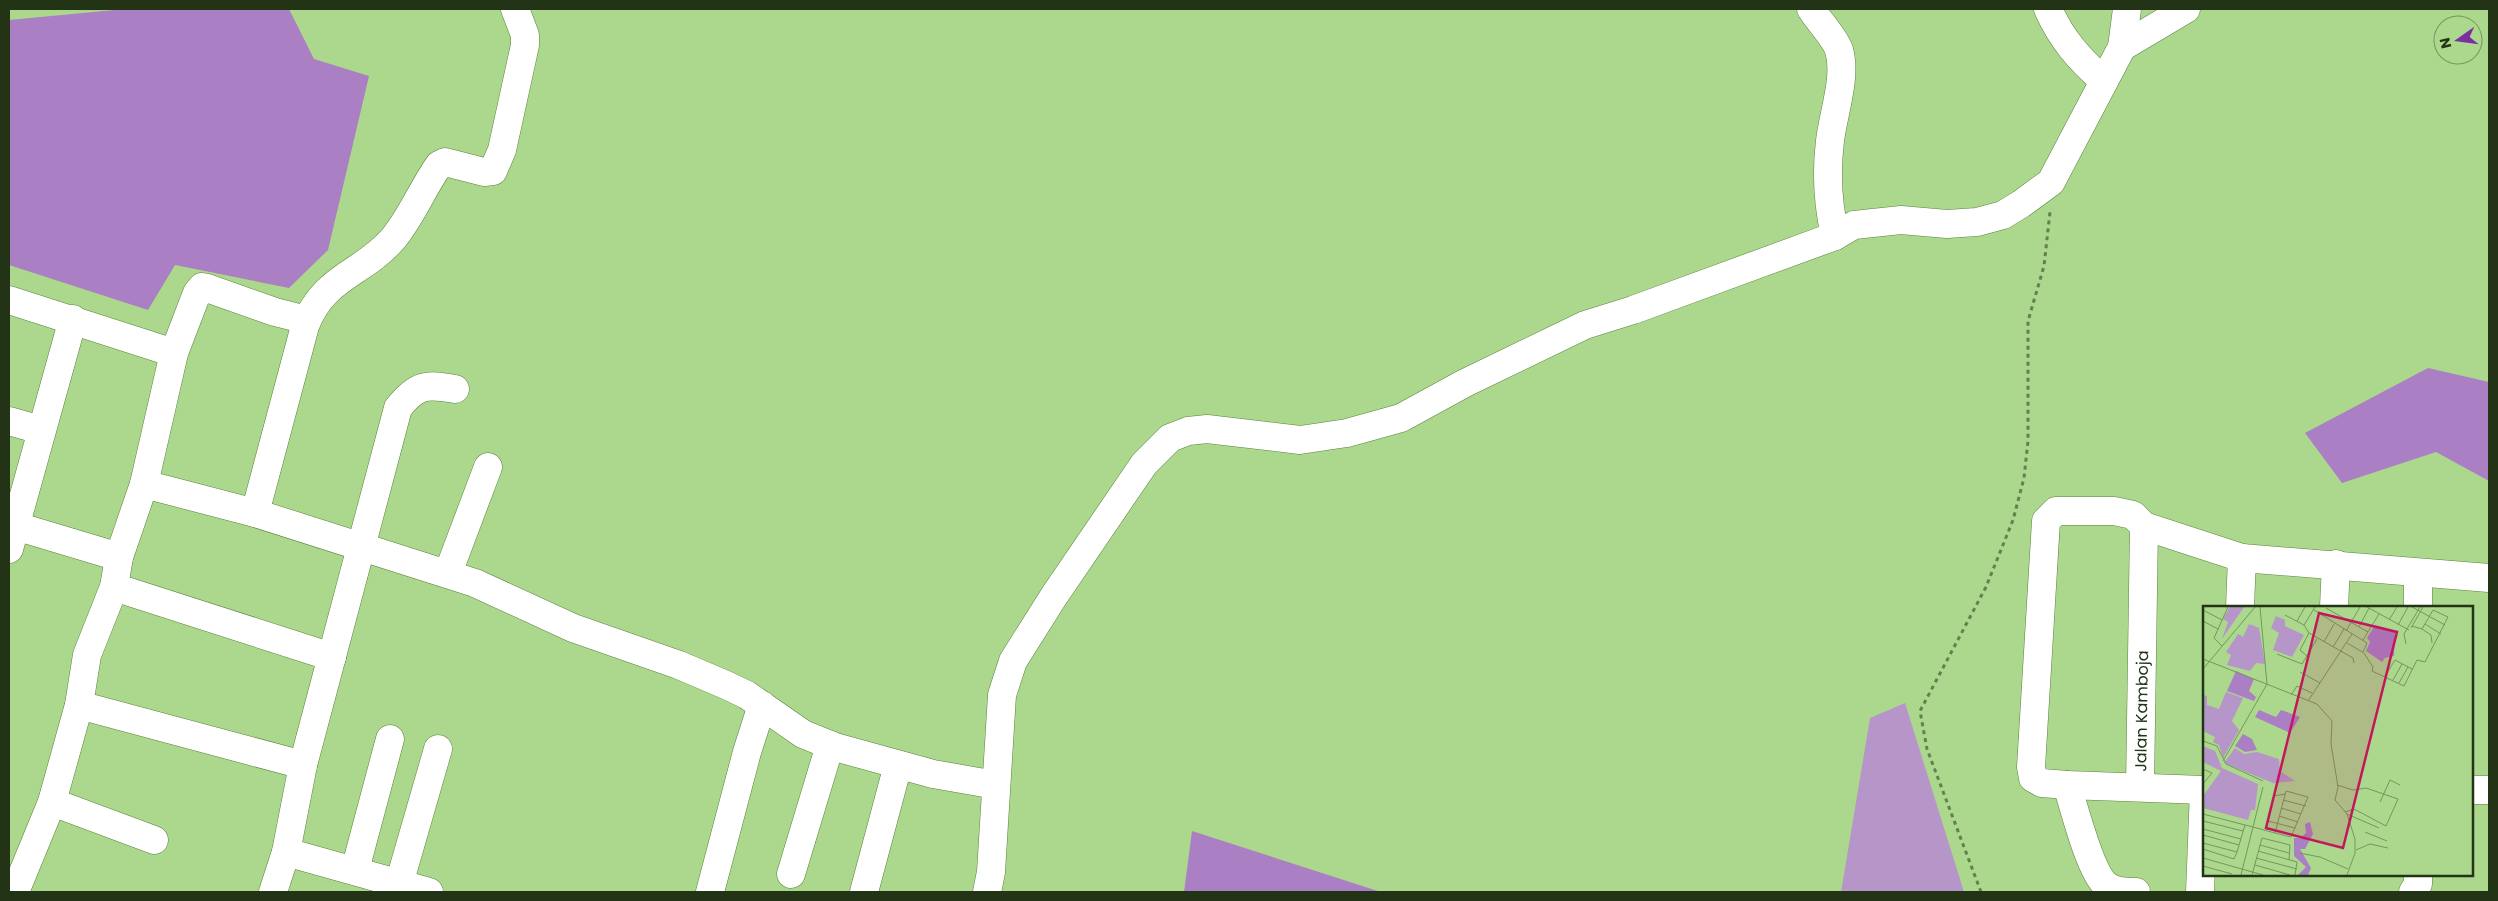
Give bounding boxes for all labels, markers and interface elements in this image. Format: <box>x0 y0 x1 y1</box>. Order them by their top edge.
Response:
north arrow <box>2433 15 2483 65</box>
text: N <box>2434 36 2456 51</box>
inset map <box>2203 606 2473 876</box>
street label: Jalan Kamboja <box>2129 650 2154 772</box>

